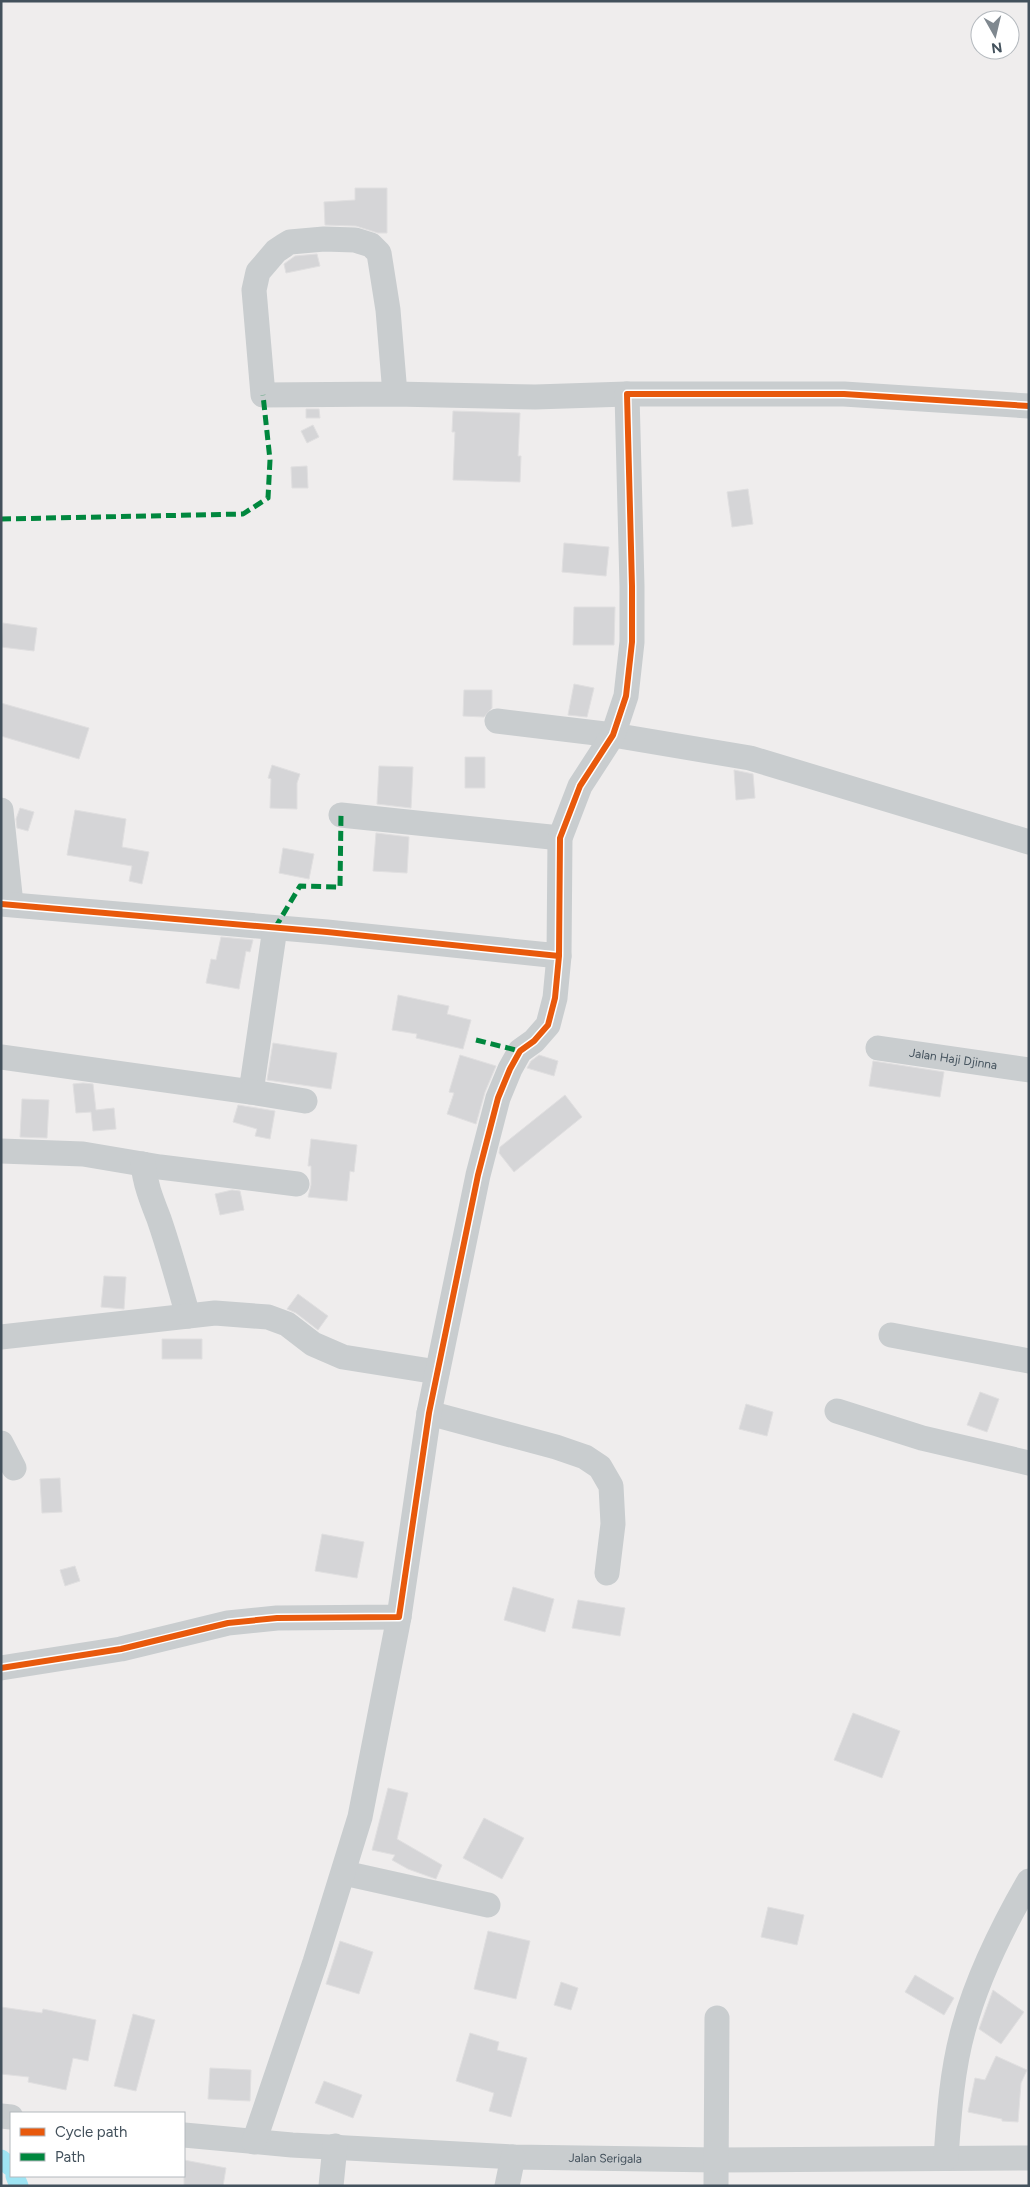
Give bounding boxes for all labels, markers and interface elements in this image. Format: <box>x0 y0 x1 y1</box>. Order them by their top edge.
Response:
north arrow <box>970 10 1020 60</box>
text: N <box>990 38 1003 57</box>
street label: Jalan Haji Djinna <box>908 1046 998 1072</box>
legend <box>10 2112 185 2177</box>
text: Cycle path <box>55 2123 127 2141</box>
text: Path <box>55 2148 85 2166</box>
street label: Jalan Serigala <box>568 2151 642 2166</box>

